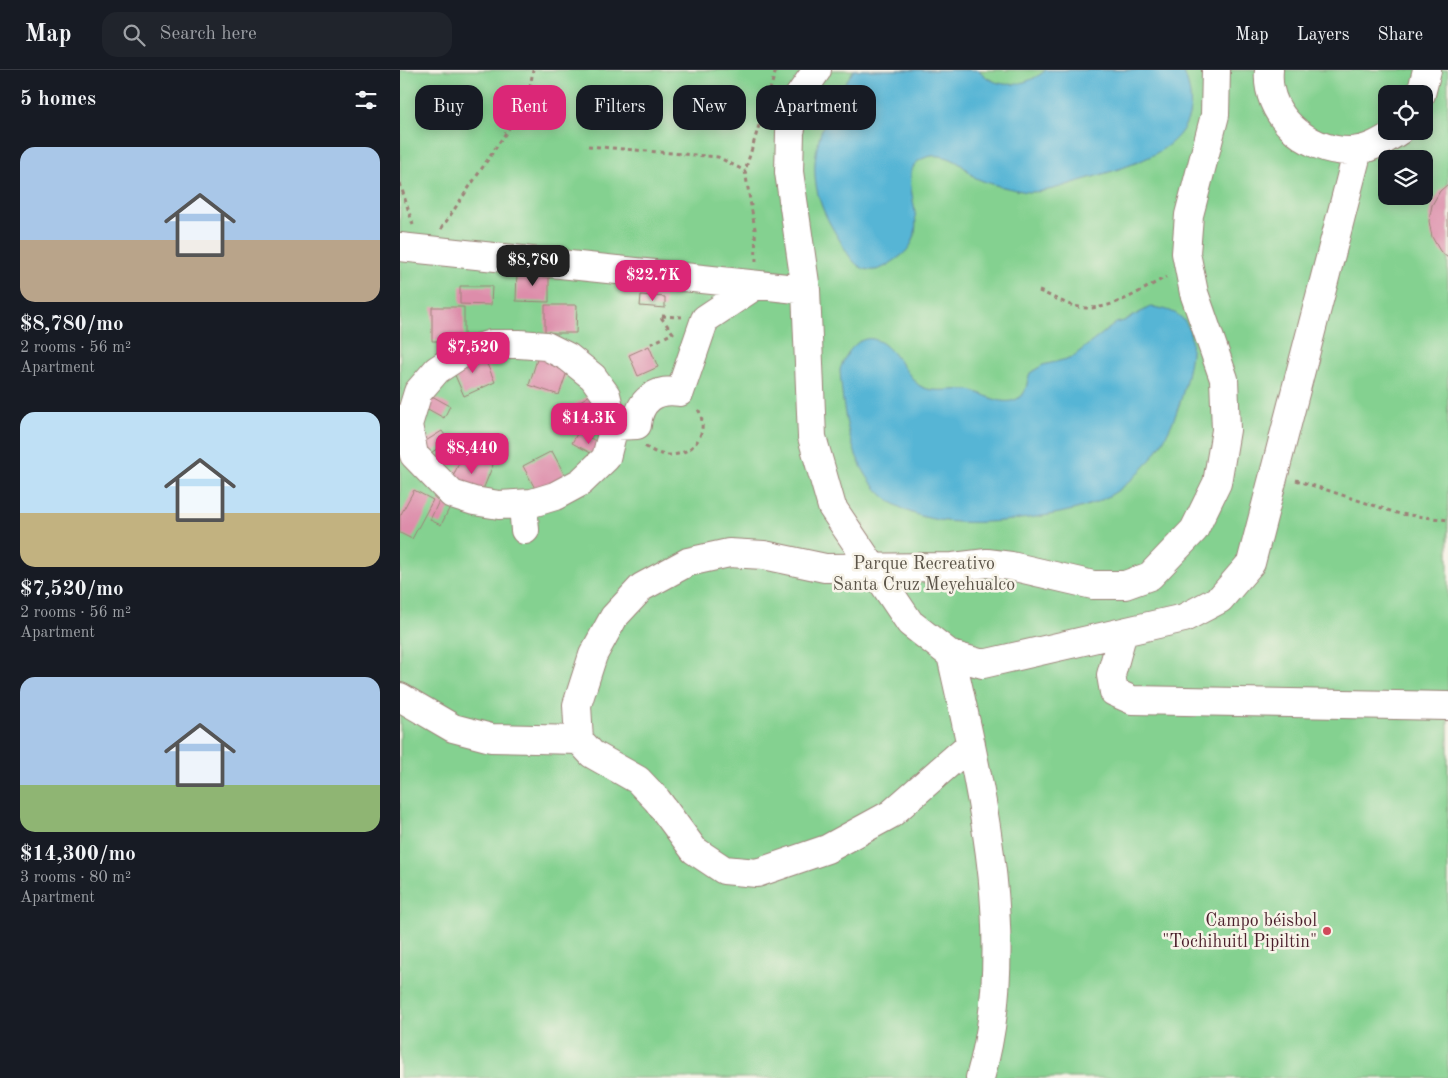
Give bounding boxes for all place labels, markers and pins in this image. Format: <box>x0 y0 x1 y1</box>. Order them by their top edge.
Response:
pin: $8,780 <box>492 244 574 287</box>
pin: $22.7K <box>612 260 694 302</box>
pin: $7,520 <box>432 332 514 374</box>
pin: $14.3K <box>548 402 630 445</box>
pin: $8,440 <box>431 432 513 475</box>
place label: Campo béisbol "Tochihuitl Pipiltin" <box>1162 912 1317 951</box>
marker: Campo béisbol "Tochihuitl Pipiltin" <box>1321 925 1333 937</box>

